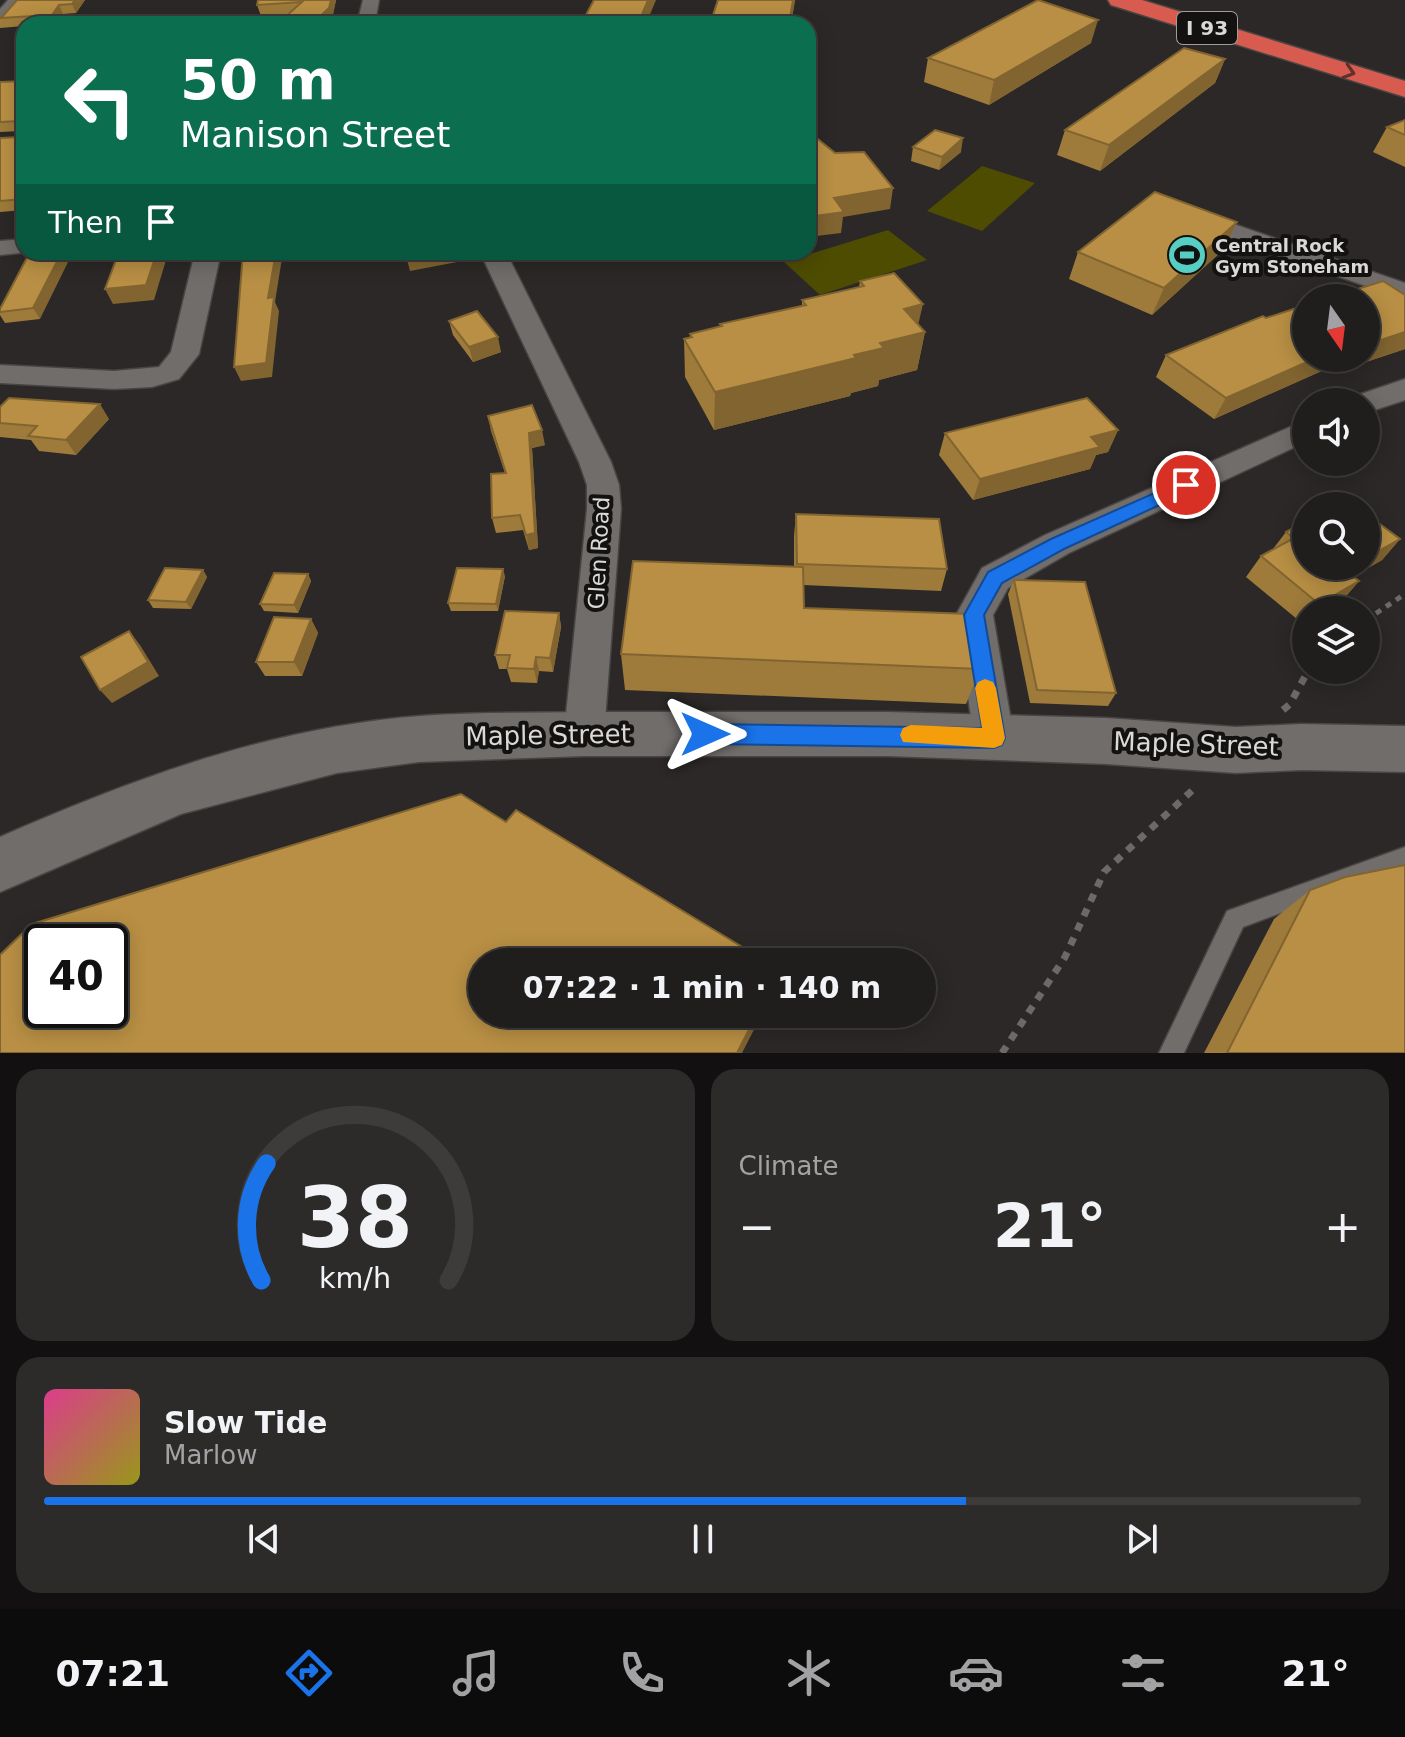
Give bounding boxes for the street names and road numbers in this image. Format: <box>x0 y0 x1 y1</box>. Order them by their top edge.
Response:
road number: I 93 <box>1177 12 1237 44</box>
street label: Glen Road <box>584 496 614 610</box>
street label: Maple Street <box>465 719 631 751</box>
street label: Maple Street <box>1113 726 1279 762</box>

